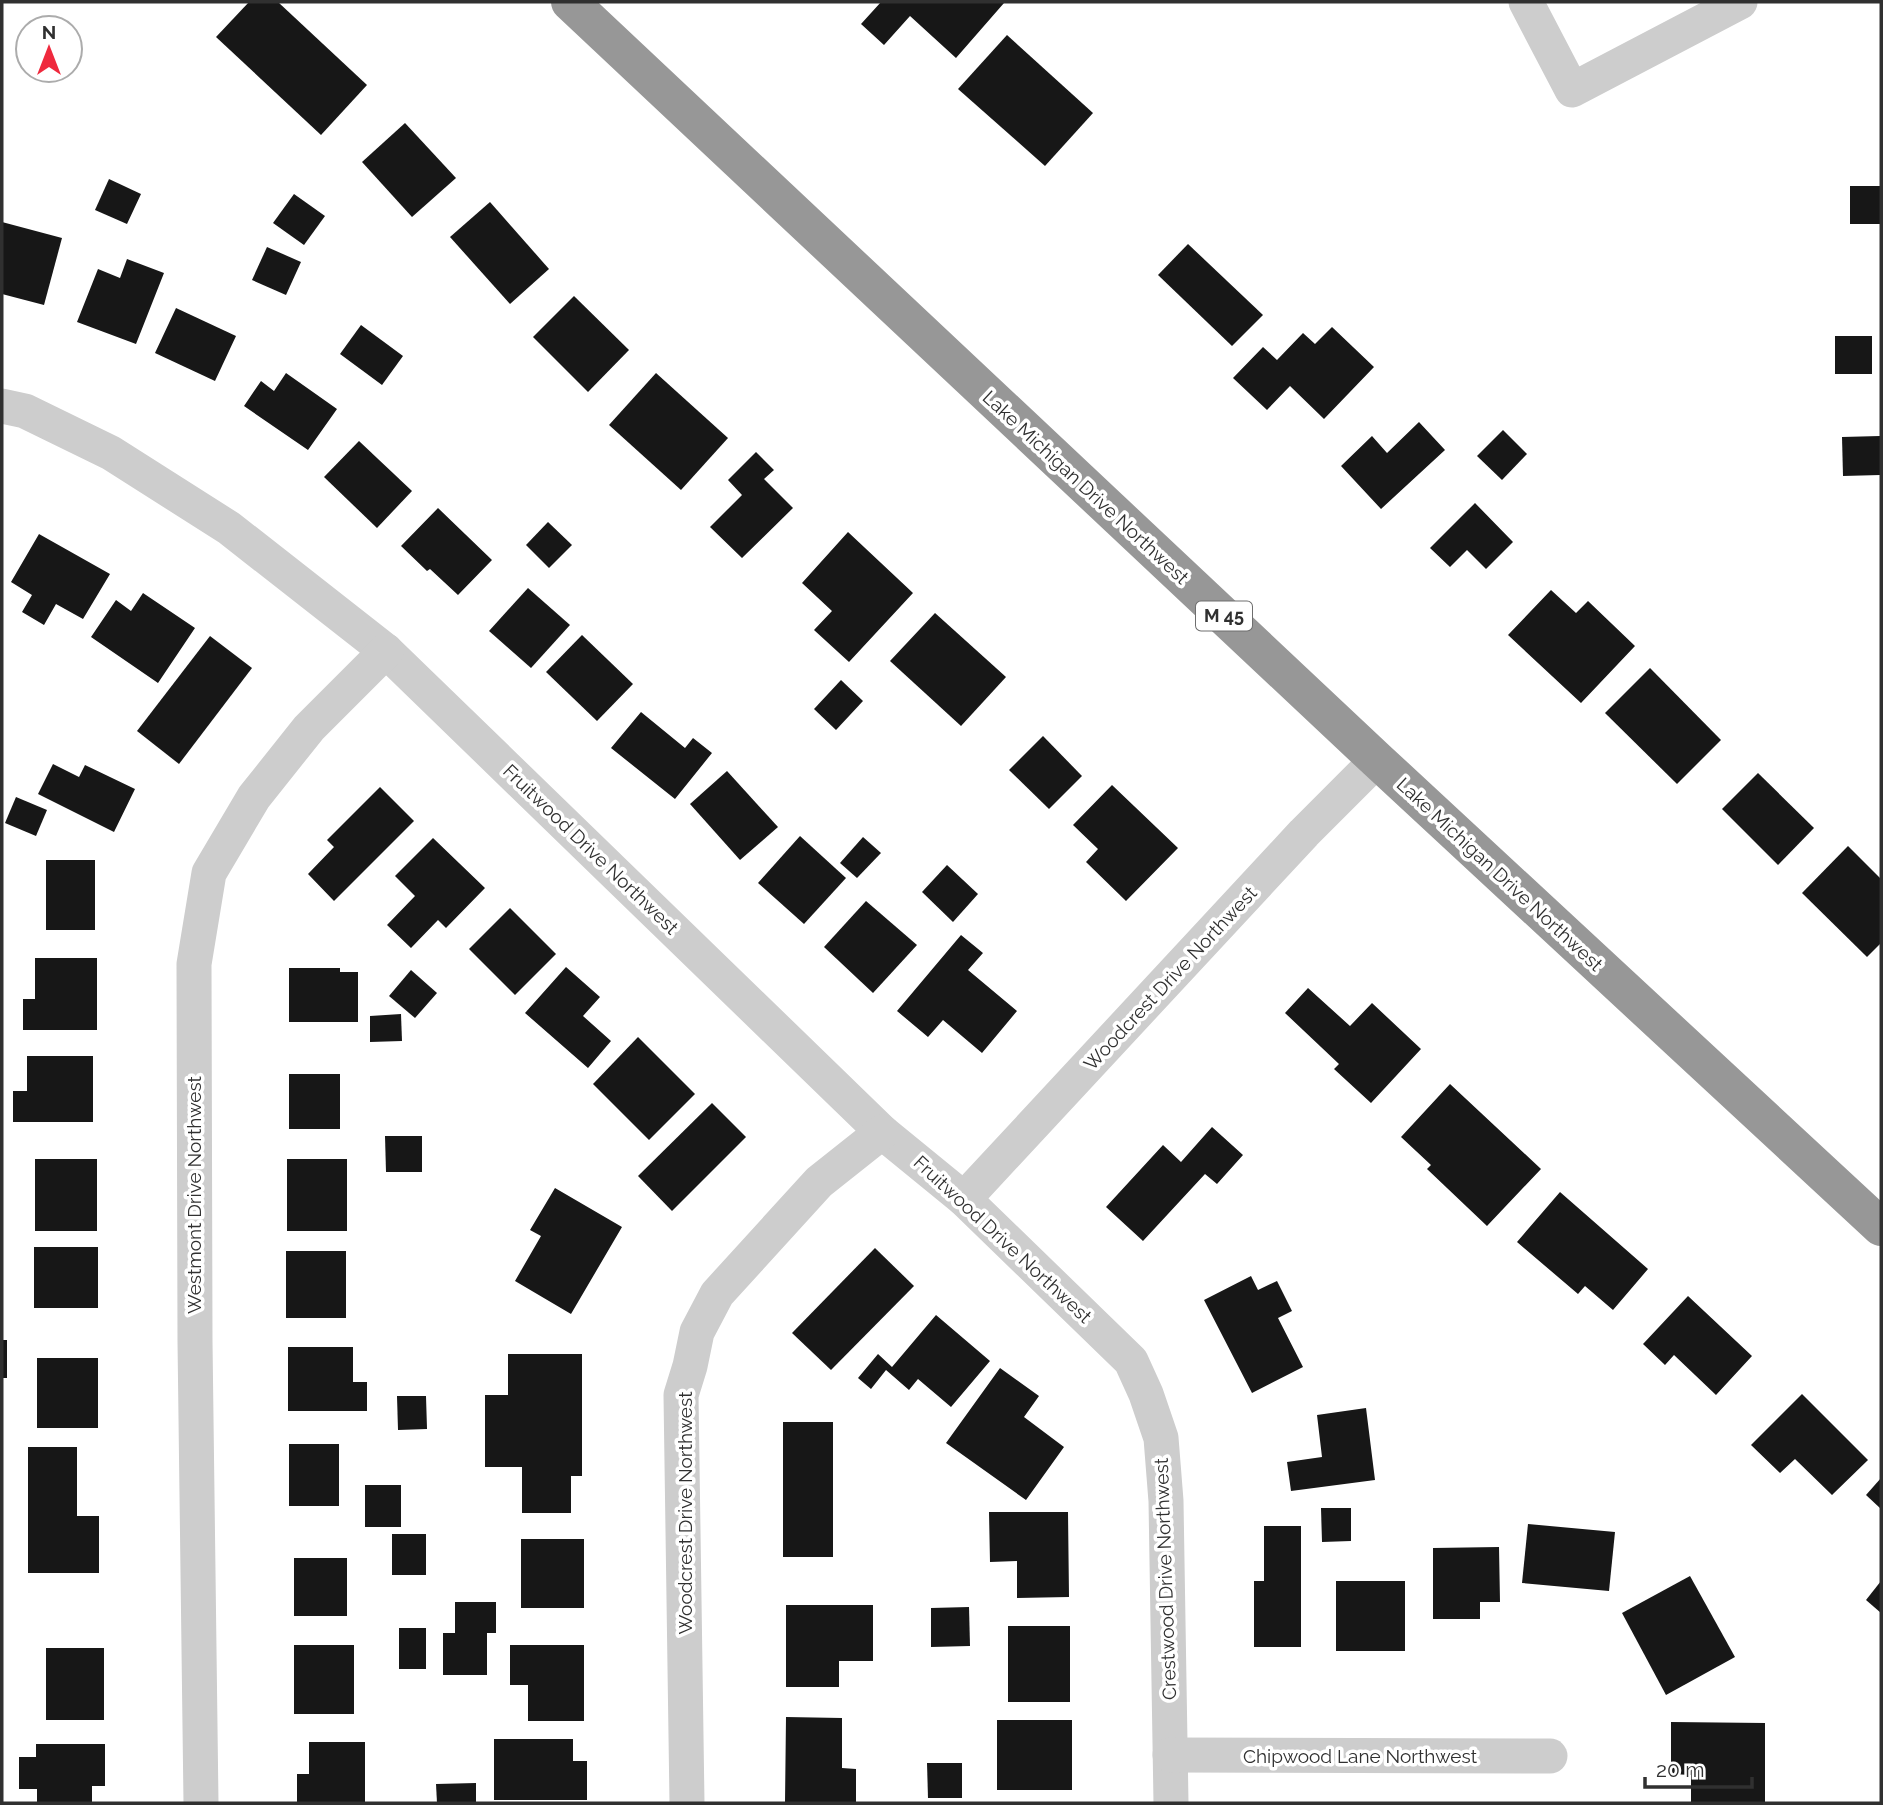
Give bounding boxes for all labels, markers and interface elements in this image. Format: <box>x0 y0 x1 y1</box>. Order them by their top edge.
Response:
north arrow <box>14 14 84 84</box>
text: N <box>42 21 56 43</box>
street label: Lake Michigan Drive Northwest <box>979 386 1194 589</box>
road number: M 45 <box>1196 602 1252 630</box>
street label: Fruitwood Drive Northwest <box>499 759 684 939</box>
street label: Lake Michigan Drive Northwest <box>1393 773 1608 976</box>
street label: Woodcrest Drive Northwest <box>1079 881 1261 1074</box>
street label: Westmont Drive Northwest <box>183 1075 205 1314</box>
street label: Fruitwood Drive Northwest <box>910 1151 1097 1328</box>
street label: Woodcrest Drive Northwest <box>674 1391 696 1635</box>
street label: Crestwood Drive Northwest <box>1150 1457 1180 1700</box>
street label: Chipwood Lane Northwest <box>1243 1745 1478 1767</box>
scale bar <box>1645 1745 1752 1789</box>
text: 20 m <box>1656 1757 1704 1782</box>

